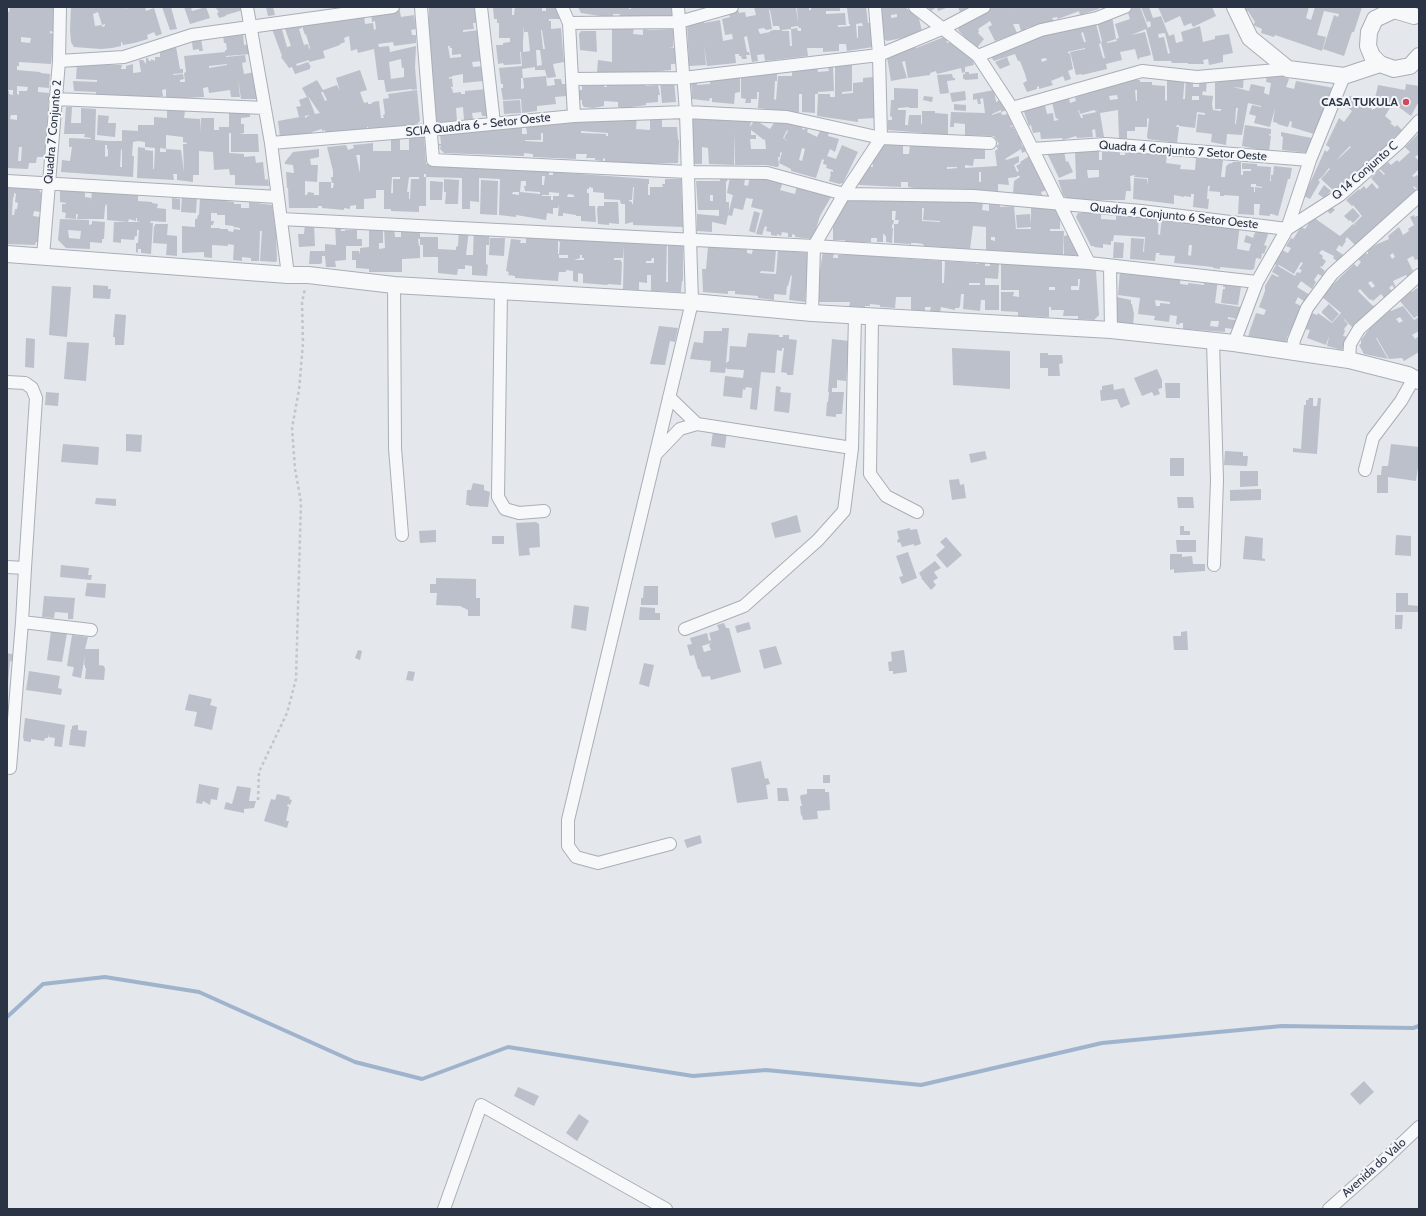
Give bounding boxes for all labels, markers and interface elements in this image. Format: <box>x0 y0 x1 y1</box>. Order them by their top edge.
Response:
street label: Quadra 7 Conjunto 2 <box>41 79 65 185</box>
place label: CASA TUKULA <box>1321 95 1398 109</box>
marker: CASA TUKULA <box>1401 97 1411 107</box>
street label: SCIA Quadra 6 - Setor Oeste <box>405 110 551 140</box>
street label: Quadra 4 Conjunto 7 Setor Oeste <box>1099 138 1267 164</box>
street label: Q 14 Conjunto C <box>1329 139 1401 203</box>
street label: Quadra 4 Conjunto 6 Setor Oeste <box>1089 200 1259 232</box>
street label: Avenida do Valo <box>1339 1135 1409 1201</box>

